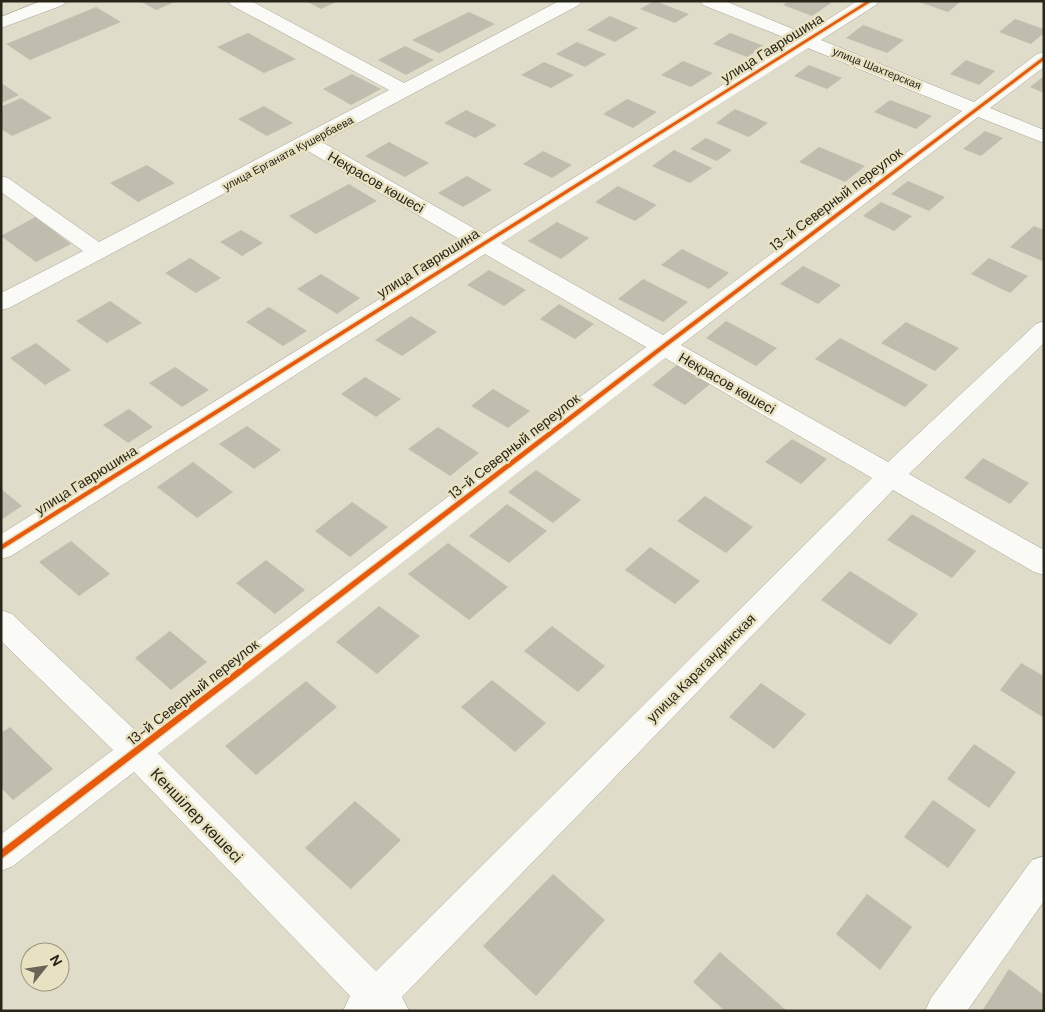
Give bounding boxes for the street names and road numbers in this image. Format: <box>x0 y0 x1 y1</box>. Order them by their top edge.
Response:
street label: улица Гаврюшина <box>718 9 827 87</box>
street label: улица Шахтерская <box>831 44 923 92</box>
street label: улица Ерганата Кушербаева <box>220 112 356 193</box>
street label: 13-й Северный переулок <box>766 143 907 255</box>
street label: Некрасов көшесі <box>324 147 428 217</box>
street label: улица Гаврюшина <box>374 224 483 302</box>
street label: Некрасов көшесі <box>675 348 779 418</box>
street label: 13-й Северный переулок <box>445 389 584 503</box>
street label: улица Гаврюшина <box>32 441 141 519</box>
street label: улица Карагандинская <box>643 610 759 726</box>
street label: 13-й Северный переулок <box>124 635 263 749</box>
street label: Кеншілер көшесі <box>146 763 247 867</box>

